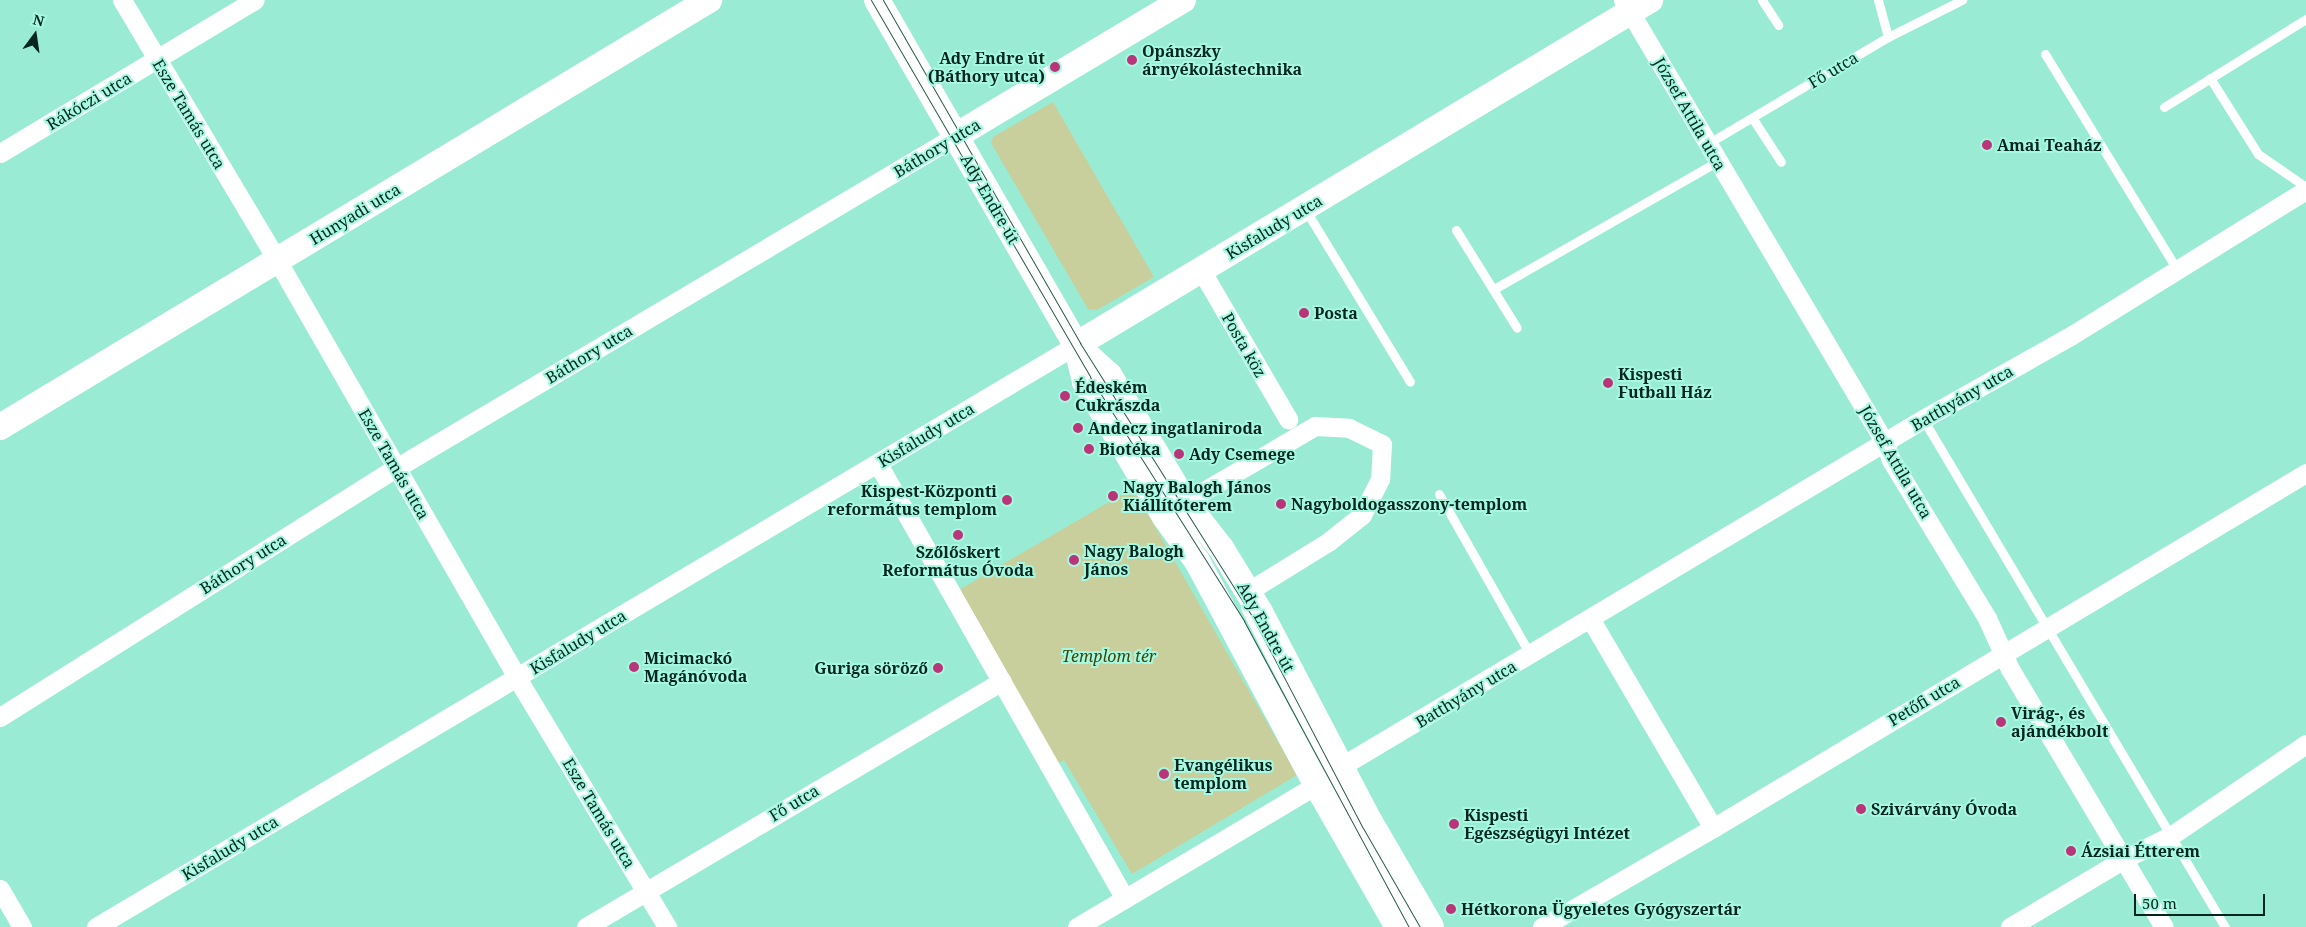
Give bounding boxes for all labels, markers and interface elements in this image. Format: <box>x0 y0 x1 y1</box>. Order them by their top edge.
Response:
text: N <box>31 9 46 31</box>
north arrow <box>10 10 60 60</box>
place label: Opánszky árnyékolástechnika <box>1142 41 1302 79</box>
place label: Ady Endre út (Báthory utca) <box>928 48 1045 86</box>
street label: Fő utca <box>1805 48 1861 92</box>
marker: Opánszky árnyékolástechnika <box>1126 54 1138 66</box>
street label: József Attila utca <box>1650 54 1730 174</box>
street label: Esze Tamás utca <box>149 56 229 172</box>
marker: Ady Endre út (Báthory utca) <box>1049 61 1061 73</box>
street label: Rákóczi utca <box>43 68 135 134</box>
street label: Báthory utca <box>890 115 984 181</box>
place label: Amai Teaház <box>1997 135 2102 155</box>
marker: Amai Teaház <box>1981 139 1993 151</box>
street label: Ady Endre út <box>957 151 1023 247</box>
street label: Hunyadi utca <box>306 179 404 249</box>
street label: Kisfaludy utca <box>1222 191 1326 263</box>
place label: Posta <box>1314 303 1358 323</box>
marker: Posta <box>1298 307 1310 319</box>
street label: Posta köz <box>1218 309 1270 381</box>
street label: Báthory utca <box>542 321 636 387</box>
street label: Batthyány utca <box>1908 361 2016 435</box>
place label: Kispesti Futball Ház <box>1618 364 1712 402</box>
place label: Édeském Cukrászda <box>1075 377 1160 415</box>
marker: Kispesti Futball Ház <box>1602 377 1614 389</box>
marker: Édeském Cukrászda <box>1059 390 1071 402</box>
street label: Kisfaludy utca <box>874 399 978 471</box>
street label: József Attila utca <box>1856 402 1936 522</box>
street label: Esze Tamás utca <box>355 405 433 523</box>
place label: Andecz ingatlaniroda <box>1088 418 1262 438</box>
marker: Andecz ingatlaniroda <box>1072 422 1084 434</box>
place label: Biotéka <box>1099 439 1161 459</box>
marker: Biotéka <box>1083 443 1095 455</box>
place label: Ady Csemege <box>1189 444 1295 464</box>
marker: Ady Csemege <box>1173 448 1185 460</box>
place label: Nagy Balogh János Kiállítóterem <box>1123 477 1271 515</box>
place label: Kispest-Központi református templom <box>827 481 997 519</box>
marker: Nagy Balogh János Kiállítóterem <box>1107 490 1119 502</box>
marker: Kispest-Központi református templom <box>1001 494 1013 506</box>
place label: Nagyboldogasszony-templom <box>1291 494 1527 514</box>
marker: Nagyboldogasszony-templom <box>1275 498 1287 510</box>
marker: Szőlőskert Református Óvoda <box>952 529 964 541</box>
street label: Báthory utca <box>196 530 290 598</box>
place label: Nagy Balogh János <box>1084 541 1184 579</box>
place label: Szőlőskert Református Óvoda <box>882 542 1034 580</box>
marker: Nagy Balogh János <box>1068 554 1080 566</box>
street label: Ady Endre út <box>1233 579 1299 675</box>
street label: Kisfaludy utca <box>526 606 630 678</box>
park label: Templom tér <box>1062 646 1156 666</box>
place label: Micimackó Magánóvoda <box>644 648 747 686</box>
street label: Batthyány utca <box>1412 656 1520 732</box>
place label: Guriga söröző <box>814 658 928 678</box>
marker: Micimackó Magánóvoda <box>628 661 640 673</box>
marker: Guriga söröző <box>932 662 944 674</box>
street label: Petőfi utca <box>1885 672 1963 730</box>
place label: Virág-, és ajándékbolt <box>2011 703 2108 741</box>
marker: Virág-, és ajándékbolt <box>1995 716 2007 728</box>
street label: Esze Tamás utca <box>559 755 639 871</box>
place label: Evangélikus templom <box>1174 755 1272 793</box>
marker: Evangélikus templom <box>1158 768 1170 780</box>
street label: Fő utca <box>766 781 822 825</box>
place label: Szivárvány Óvoda <box>1871 799 2017 819</box>
marker: Szivárvány Óvoda <box>1855 803 1867 815</box>
place label: Kispesti Egészségügyi Intézet <box>1464 805 1630 843</box>
street label: Kisfaludy utca <box>178 812 282 884</box>
marker: Kispesti Egészségügyi Intézet <box>1448 818 1460 830</box>
place label: Ázsiai Étterem <box>2081 841 2200 861</box>
marker: Ázsiai Étterem <box>2065 845 2077 857</box>
scale bar <box>2136 884 2267 916</box>
text: 50 m <box>2142 893 2177 913</box>
place label: Hétkorona Ügyeletes Gyógyszertár <box>1461 899 1741 919</box>
marker: Hétkorona Ügyeletes Gyógyszertár <box>1445 903 1457 915</box>

